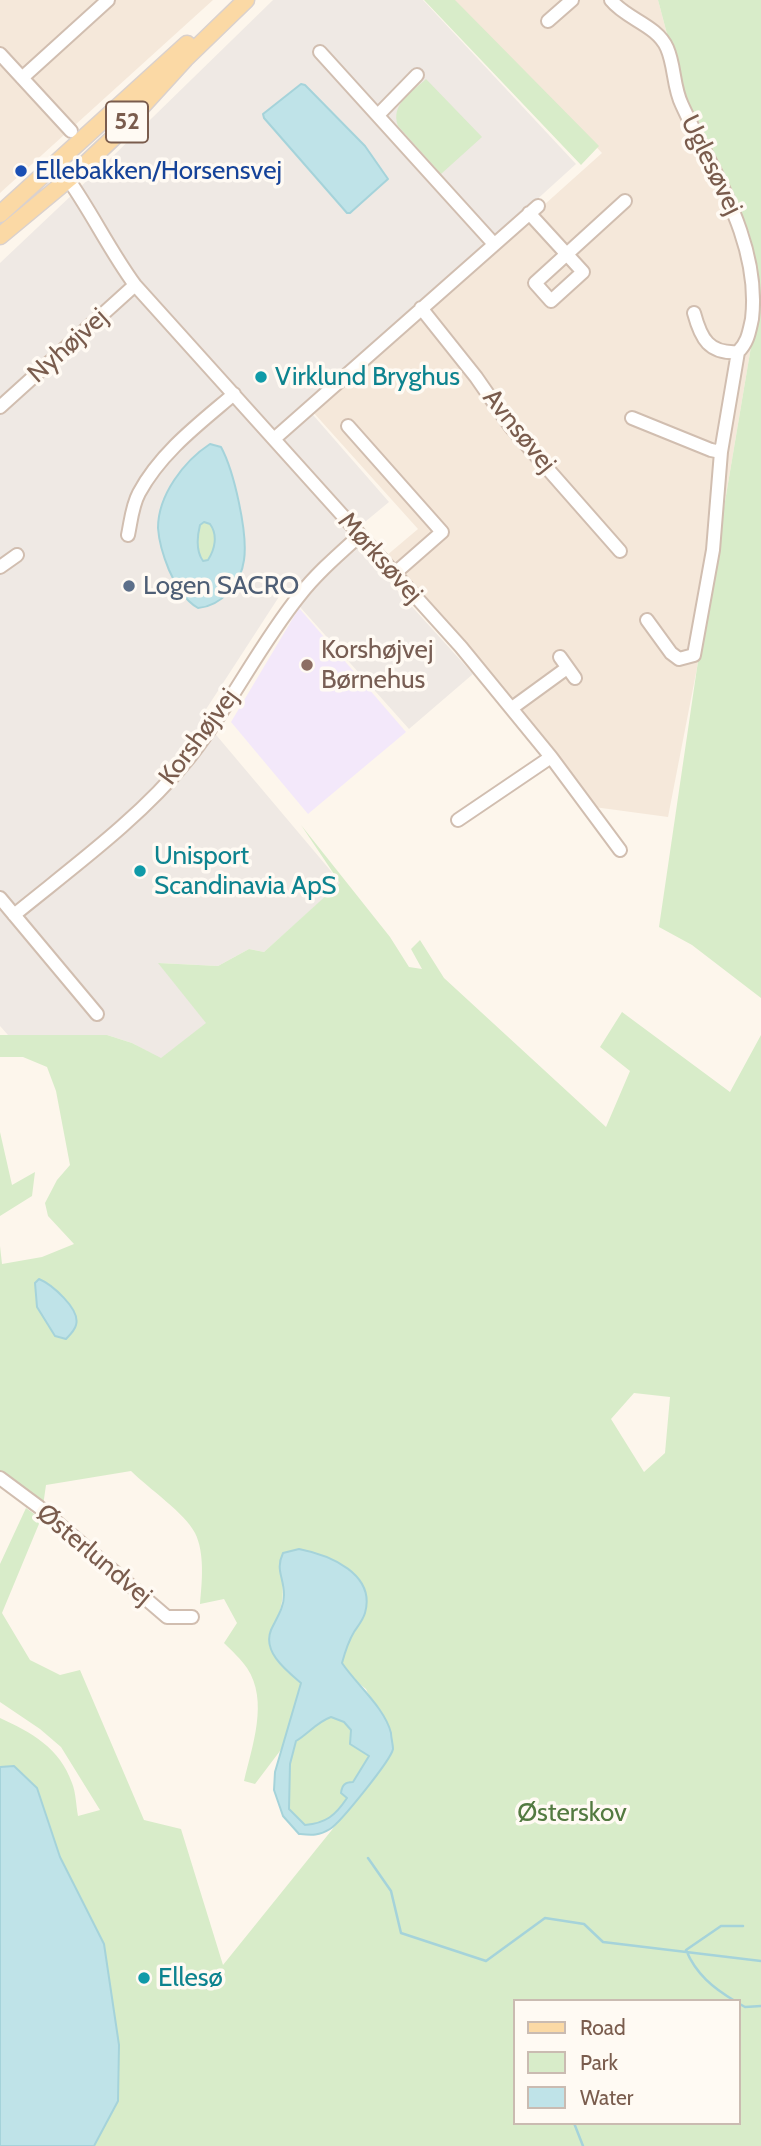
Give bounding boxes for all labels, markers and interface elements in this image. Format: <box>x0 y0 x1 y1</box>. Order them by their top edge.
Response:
road number: 52 <box>106 101 148 142</box>
street label: Uglesøvej <box>674 110 748 220</box>
place label: Ellebakken/Horsensvej <box>35 155 282 187</box>
marker: Ellebakken/Horsensvej <box>13 163 29 179</box>
street label: Nyhøjvej <box>22 302 114 390</box>
place label: Virklund Bryghus <box>275 361 460 393</box>
marker: Virklund Bryghus <box>253 369 269 385</box>
street label: Avnsøvej <box>476 383 562 479</box>
street label: Mørksøvej <box>331 506 429 610</box>
place label: Logen SACRO <box>143 570 299 602</box>
marker: Logen SACRO <box>121 578 137 594</box>
place label: Korshøjvej Børnehus <box>321 634 433 696</box>
marker: Korshøjvej Børnehus <box>299 657 315 673</box>
street label: Korshøjvej <box>153 683 245 791</box>
place label: Unisport Scandinavia ApS <box>154 840 336 902</box>
marker: Unisport Scandinavia ApS <box>132 863 148 879</box>
street label: Østerlundvej <box>30 1498 158 1612</box>
park label: Østerskov <box>517 1797 627 1829</box>
place label: Ellesø <box>158 1962 223 1994</box>
marker: Ellesø <box>136 1970 152 1986</box>
legend <box>512 1999 740 2125</box>
text: Road <box>580 2015 626 2040</box>
text: Park <box>580 2050 618 2075</box>
text: Water <box>580 2085 633 2110</box>

